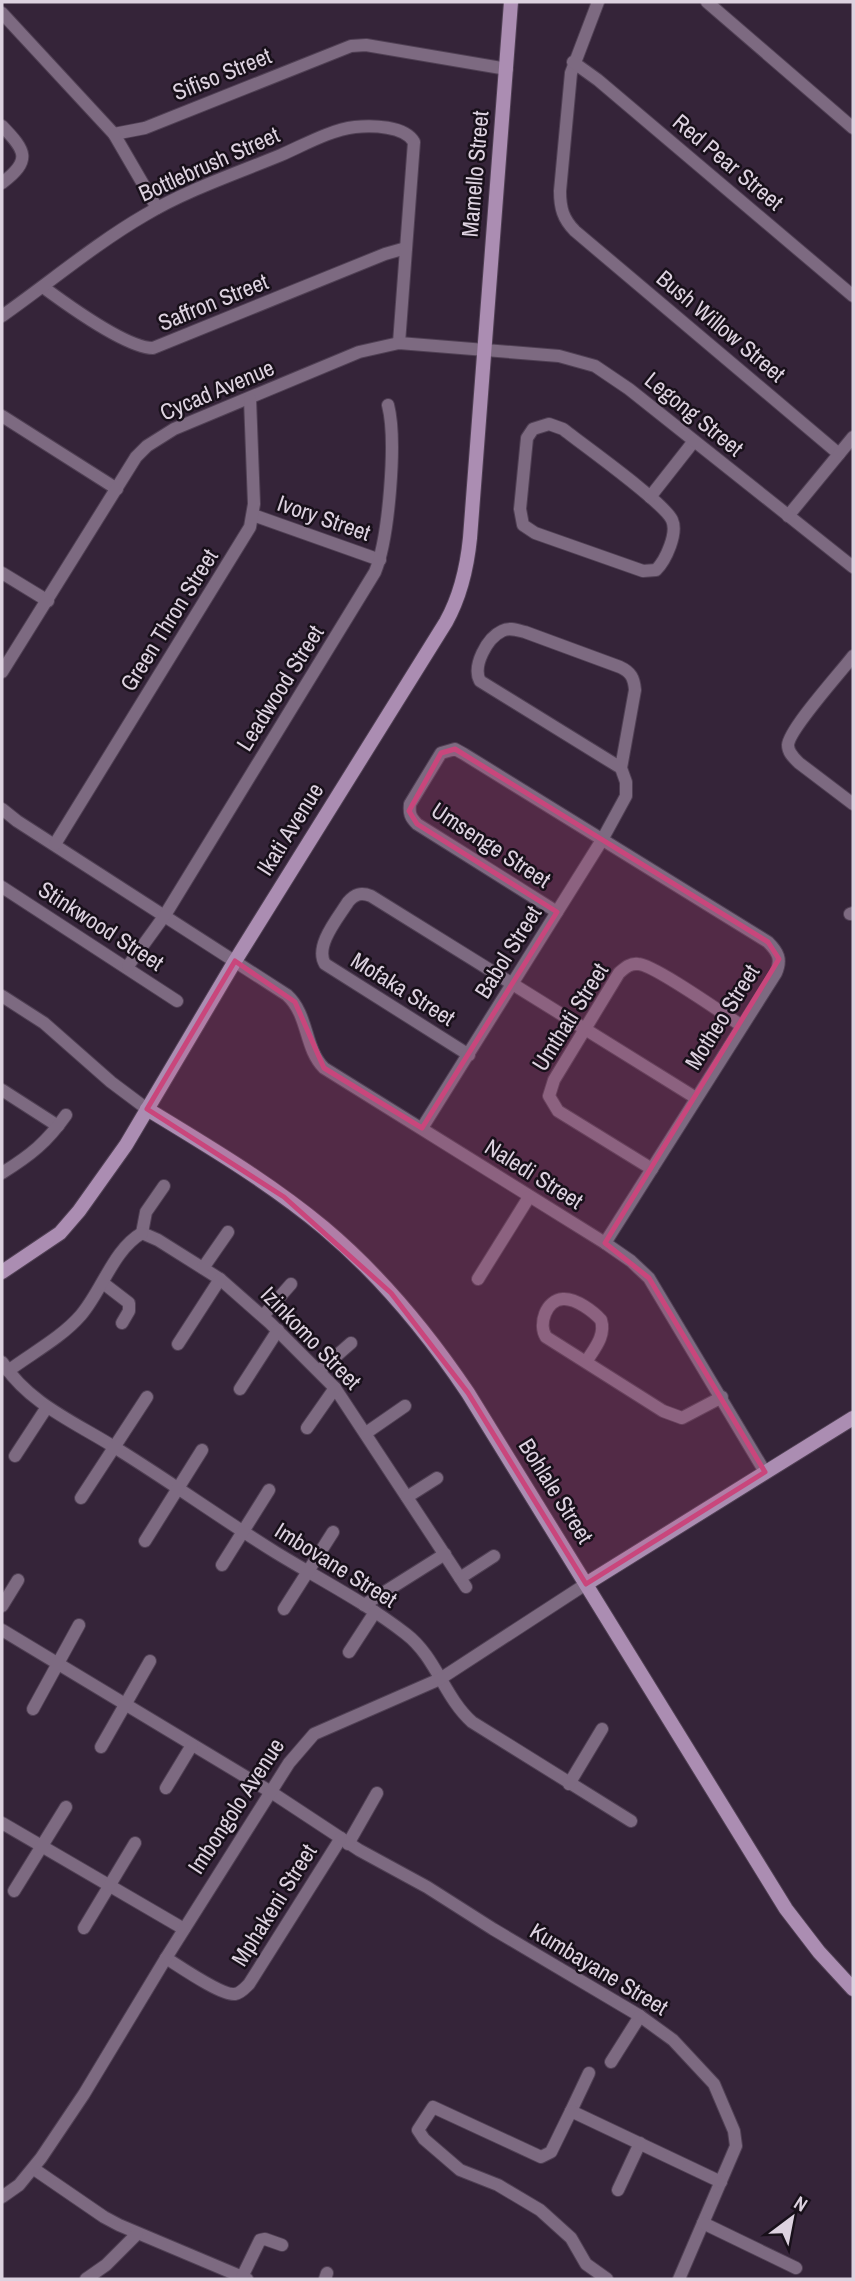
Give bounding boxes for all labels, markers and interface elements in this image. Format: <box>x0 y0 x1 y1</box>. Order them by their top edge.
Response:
street label: Sifiso Street <box>168 40 276 107</box>
street label: Red Pear Street <box>667 106 790 217</box>
street label: Mamello Street <box>454 109 495 238</box>
street label: Bottlebrush Street <box>134 119 284 208</box>
street label: Bush Willow Street <box>650 263 792 389</box>
street label: Saffron Street <box>153 265 272 338</box>
street label: Cycad Avenue <box>155 352 279 428</box>
street label: Legong Street <box>639 364 750 463</box>
street label: Ivory Street <box>274 487 375 548</box>
street label: Green Thron Street <box>112 543 225 697</box>
street label: Leadwood Street <box>229 619 331 756</box>
street label: Ikati Avenue <box>249 777 330 881</box>
street label: Umsenge Street <box>426 794 557 895</box>
street label: Stinkwood Street <box>33 873 170 978</box>
street label: Babol Street <box>467 900 548 1004</box>
street label: Mofaka Street <box>345 944 461 1033</box>
street label: Umthati Street <box>524 957 615 1077</box>
street label: Motheo Street <box>677 958 766 1075</box>
street label: Naledi Street <box>479 1131 589 1216</box>
street label: Izinkomo Street <box>254 1279 368 1396</box>
street label: Bohlale Street <box>512 1432 601 1549</box>
street label: Imbovane Street <box>269 1515 403 1614</box>
street label: Imbongolo Avenue <box>180 1732 291 1880</box>
street label: Mphakeni Street <box>224 1838 323 1972</box>
street label: Kumbayane Street <box>524 1915 674 2022</box>
north arrow <box>757 2183 827 2253</box>
text: N <box>789 2190 813 2218</box>

